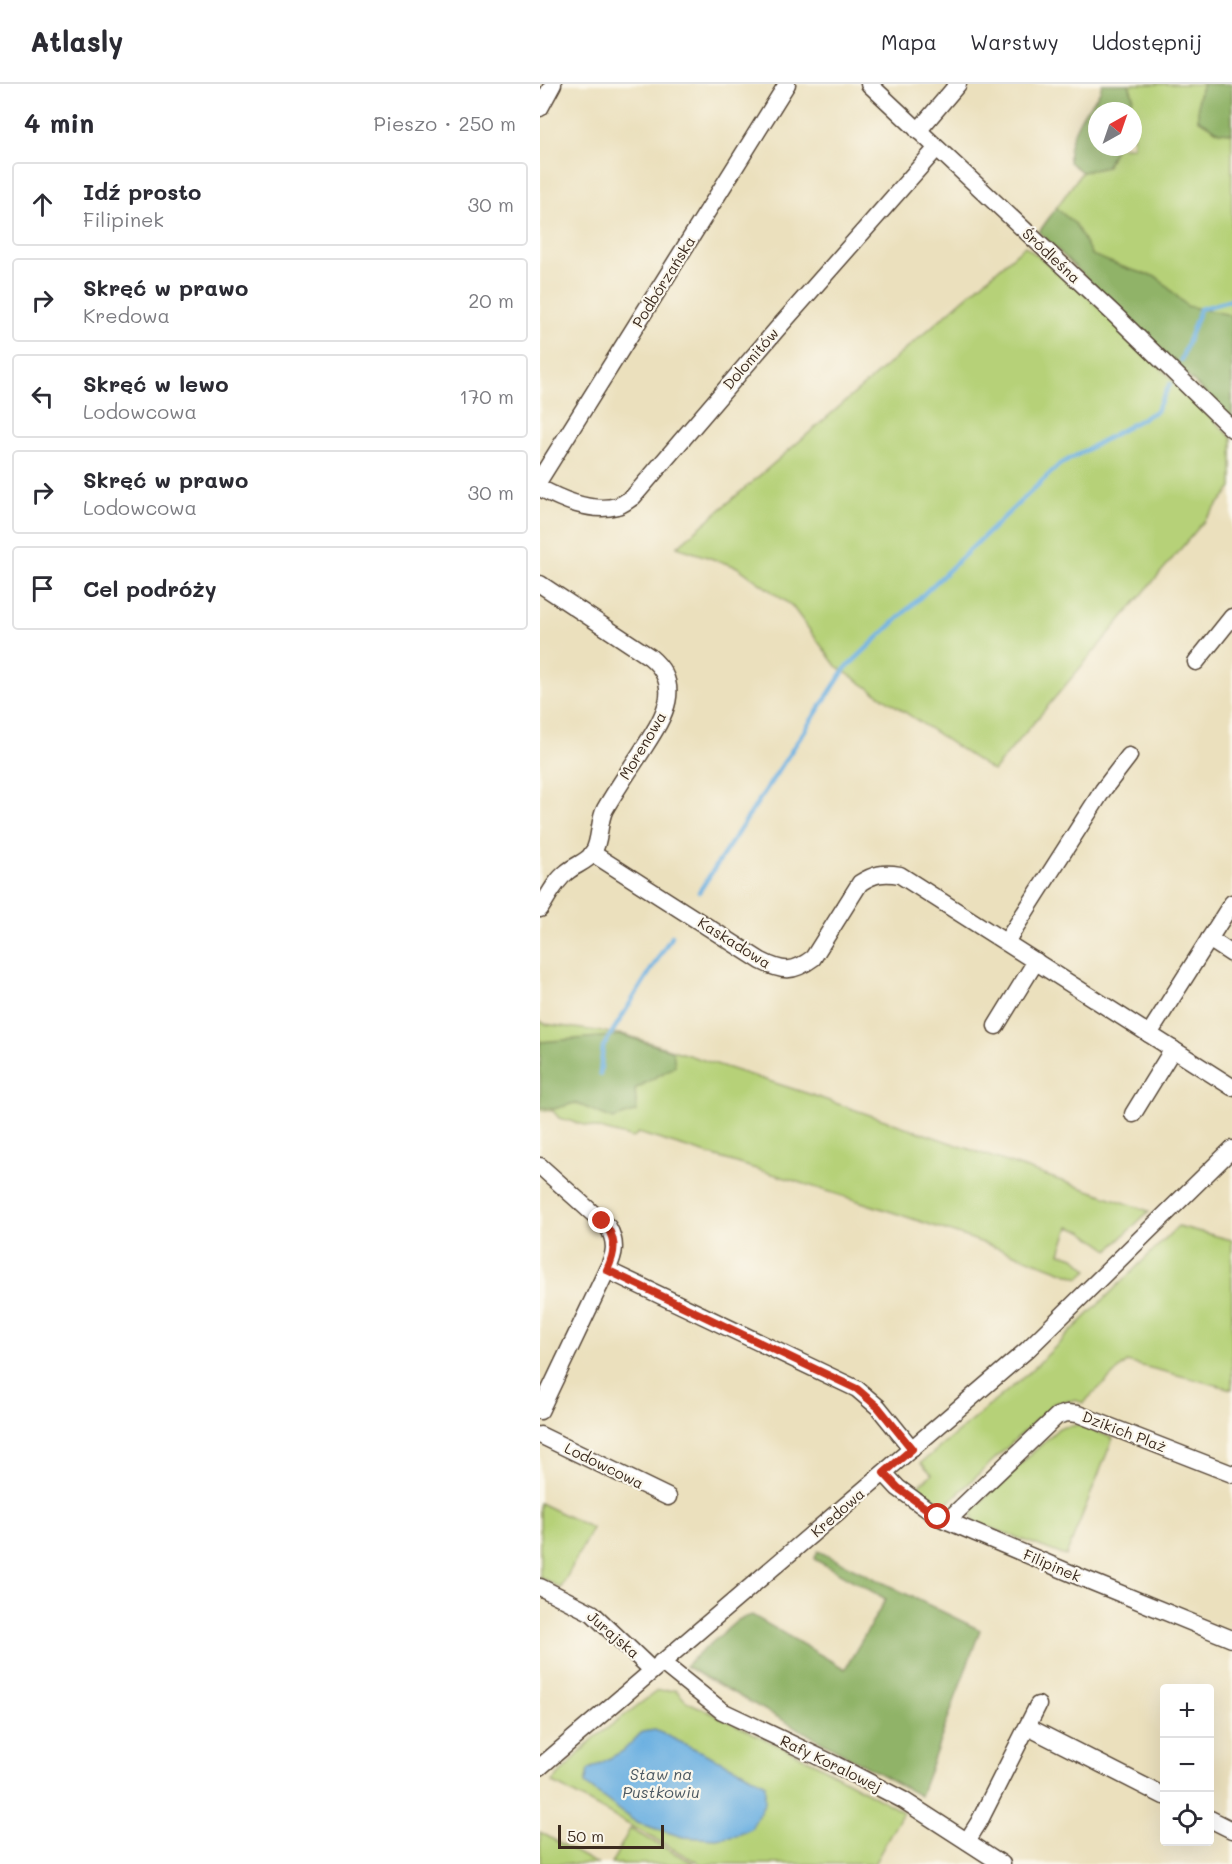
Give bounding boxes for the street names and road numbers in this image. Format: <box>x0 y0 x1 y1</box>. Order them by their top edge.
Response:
street label: Śródleśna <box>1018 223 1085 287</box>
street label: Podbórzańska <box>627 232 699 331</box>
street label: Dolomitów <box>718 323 783 393</box>
street label: Morenowa <box>614 708 670 783</box>
street label: Kaskadowa <box>694 912 775 972</box>
street label: Dzikich Plaż <box>1079 1406 1169 1456</box>
street label: Lodowcowa <box>562 1437 647 1493</box>
street label: Kredowa <box>806 1483 869 1541</box>
street label: Filipinek <box>1021 1544 1084 1586</box>
street label: Jurajska <box>583 1606 644 1662</box>
street label: Rafy Koralowej <box>777 1730 886 1796</box>

